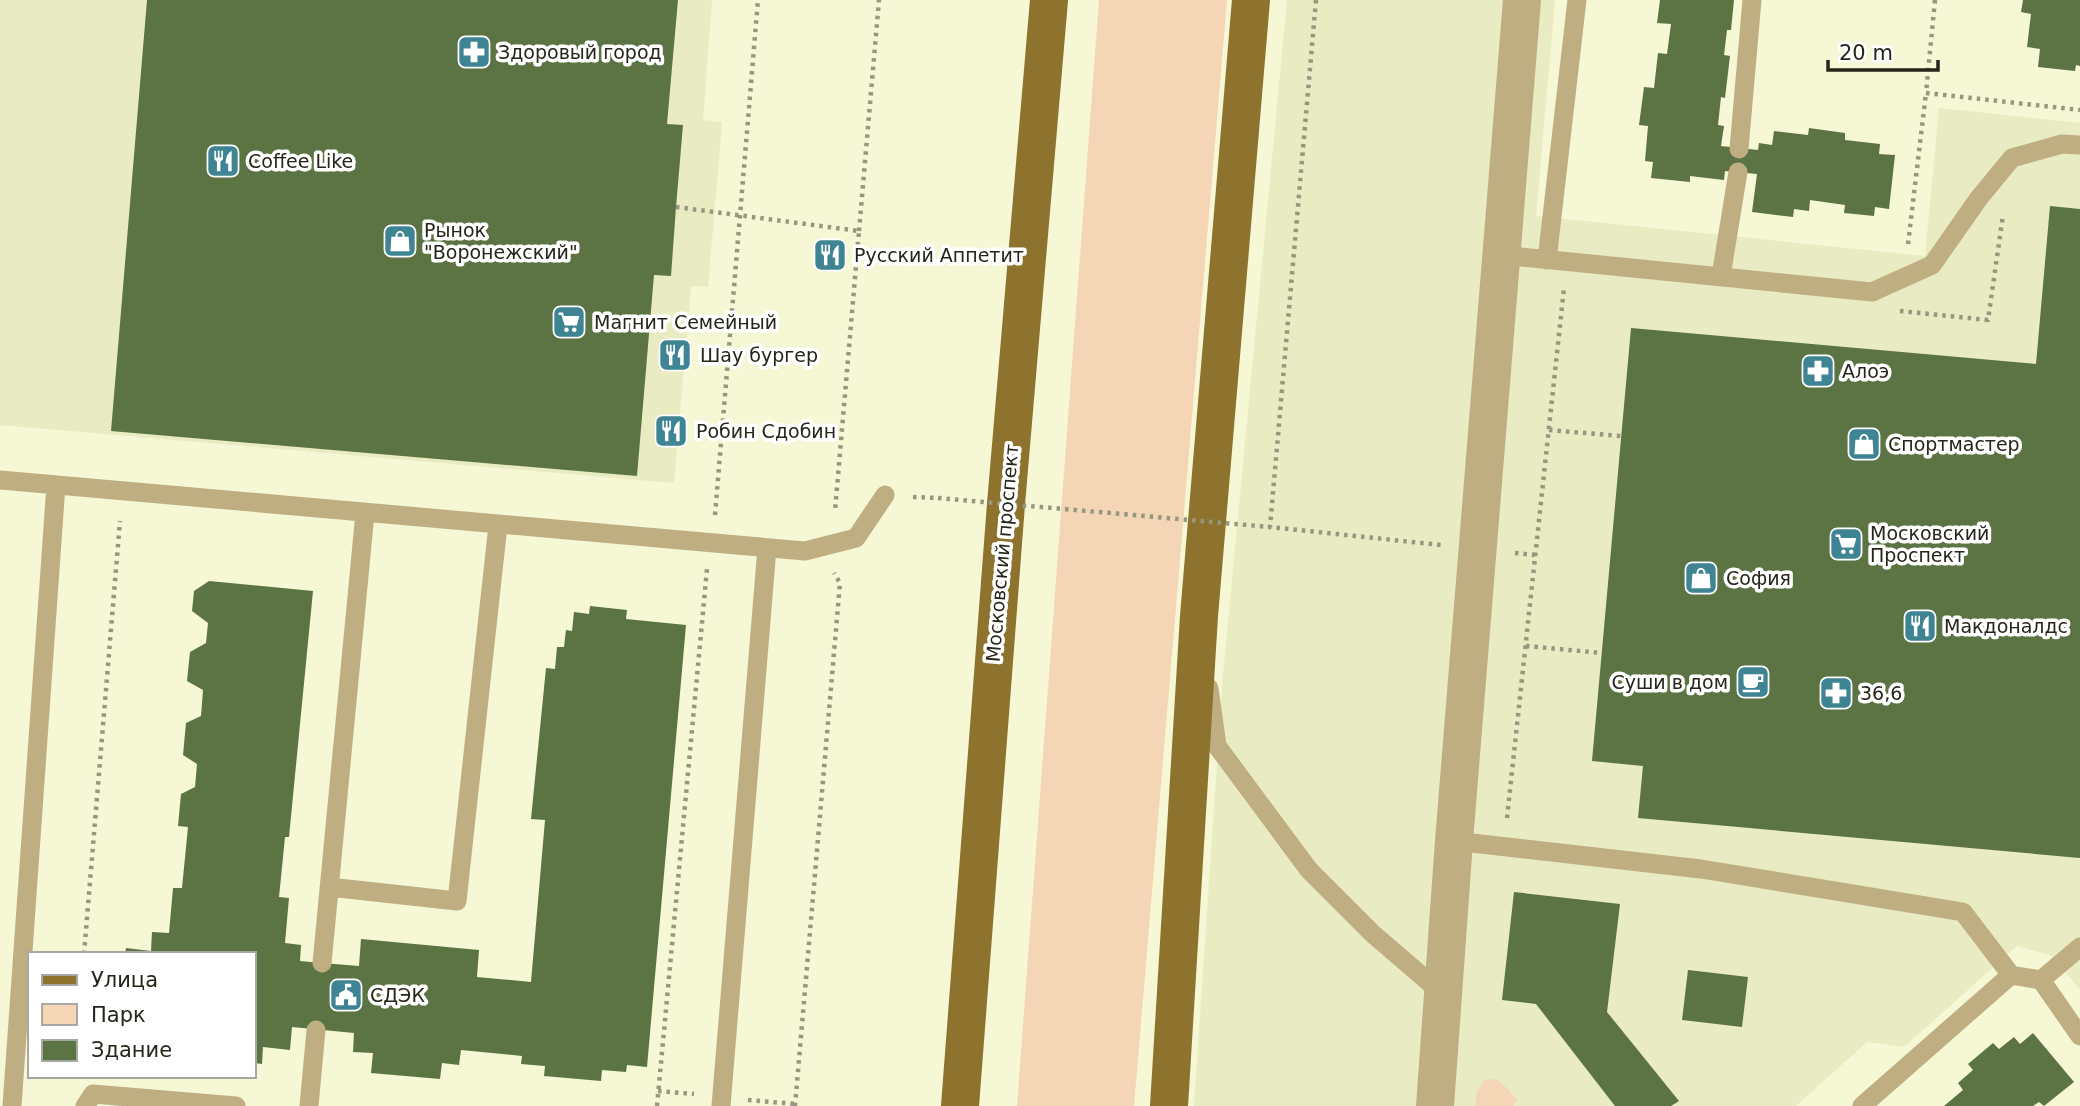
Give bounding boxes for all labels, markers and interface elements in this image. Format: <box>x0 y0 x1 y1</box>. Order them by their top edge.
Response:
scale bar <box>1828 28 1938 72</box>
pharmacy icon: Здоровый город <box>455 33 493 71</box>
place label: Здоровый город <box>498 41 662 63</box>
text: 20 m <box>1839 41 1893 65</box>
restaurant icon: Coffee Like <box>204 142 242 180</box>
place label: Coffee Like <box>248 150 353 172</box>
place label: Рынок "Воронежский" <box>424 219 578 263</box>
shop icon: Рынок "Воронежский" <box>381 222 419 260</box>
restaurant icon: Русский Аппетит <box>811 236 849 274</box>
place label: Русский Аппетит <box>854 244 1024 266</box>
supermarket icon: Магнит Семейный <box>550 303 588 341</box>
place label: Магнит Семейный <box>594 311 777 333</box>
restaurant icon: Шау бургер <box>656 336 694 374</box>
place label: Шау бургер <box>700 344 818 366</box>
pharmacy icon: Алоэ <box>1799 352 1837 390</box>
place label: Алоэ <box>1842 360 1889 382</box>
restaurant icon: Робин Сдобин <box>652 412 690 450</box>
place label: Робин Сдобин <box>696 420 836 442</box>
shop icon: Спортмастер <box>1845 425 1883 463</box>
place label: Спортмастер <box>1888 433 2020 455</box>
street label: Московский проспект <box>982 443 1022 663</box>
place label: Московский Проспект <box>1870 522 1989 566</box>
supermarket icon: Московский Проспект <box>1827 525 1865 563</box>
shop icon: София <box>1682 559 1720 597</box>
place label: София <box>1726 567 1791 589</box>
restaurant icon: Макдоналдс <box>1901 607 1939 645</box>
place label: Макдоналдс <box>1944 615 2068 637</box>
cafe icon: Суши в дом <box>1734 663 1772 701</box>
place label: Суши в дом <box>1611 671 1728 693</box>
pharmacy icon: 36,6 <box>1817 674 1855 712</box>
place label: 36,6 <box>1860 682 1902 704</box>
legend <box>28 952 256 1078</box>
text: Улица <box>91 968 158 992</box>
public building icon: СДЭК <box>327 976 365 1014</box>
place label: СДЭК <box>370 984 425 1006</box>
text: Парк <box>91 1003 146 1027</box>
text: Здание <box>91 1038 172 1062</box>

